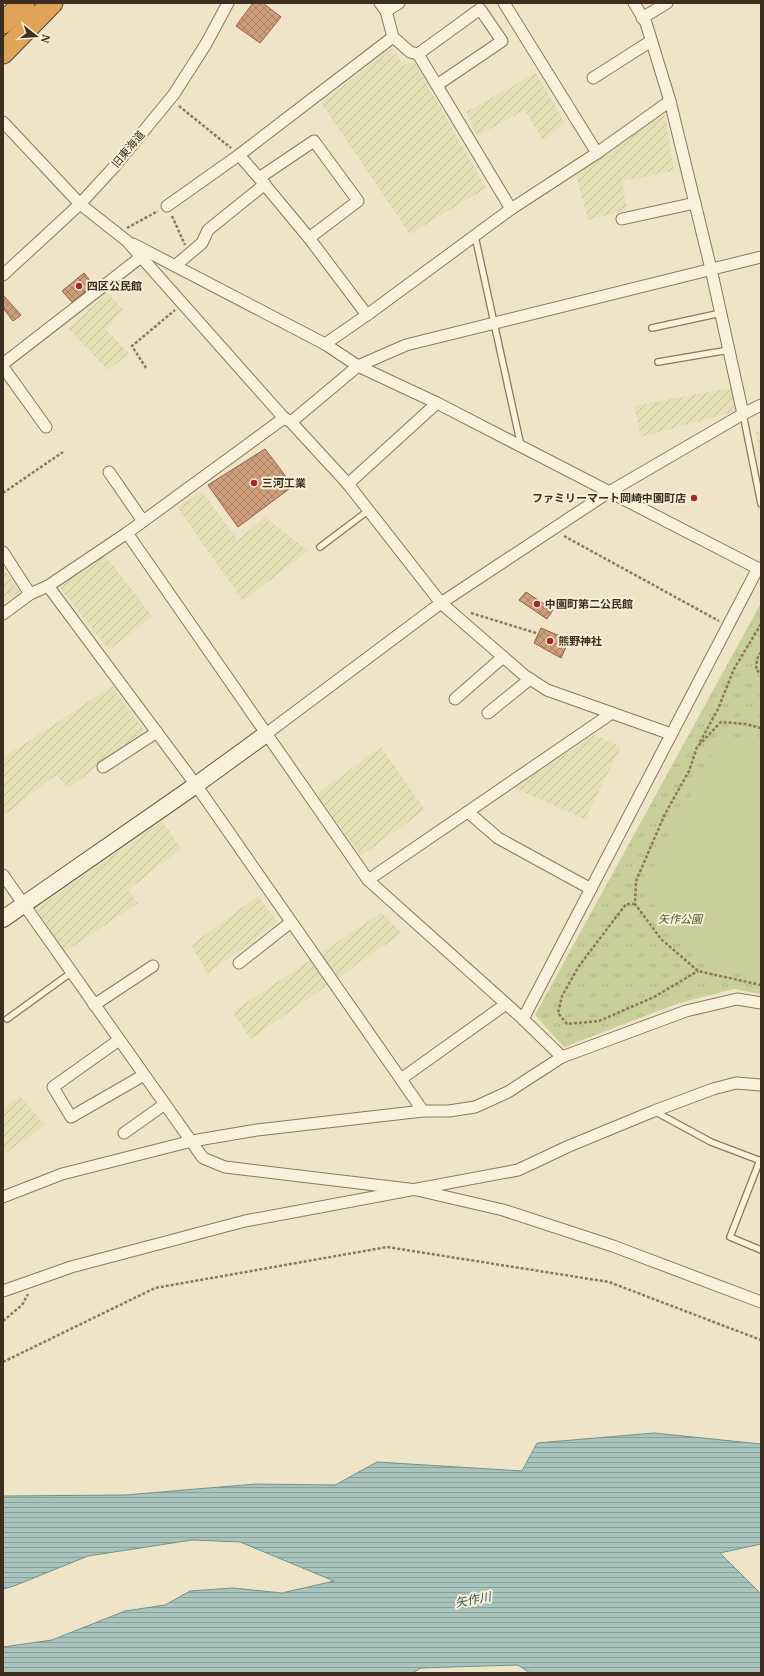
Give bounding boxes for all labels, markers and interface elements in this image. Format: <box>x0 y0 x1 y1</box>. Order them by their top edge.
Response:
north arrow <box>16 16 56 56</box>
text: N <box>37 33 53 46</box>
street label: 旧東海道 <box>108 128 148 170</box>
place label: 四区公民館 <box>87 279 142 293</box>
marker: 四区公民館 <box>74 281 84 291</box>
place label: 三河工業 <box>262 476 306 490</box>
marker: 三河工業 <box>249 478 259 488</box>
place label: ファミリーマート岡崎中園町店 <box>532 491 686 505</box>
marker: ファミリーマート岡崎中園町店 <box>689 493 699 503</box>
place label: 中園町第二公民館 <box>545 597 633 611</box>
marker: 中園町第二公民館 <box>532 599 542 609</box>
place label: 熊野神社 <box>558 634 602 648</box>
marker: 熊野神社 <box>545 636 555 646</box>
park label: 矢作公園 <box>658 912 704 926</box>
water label: 矢作川 <box>454 1588 494 1610</box>

